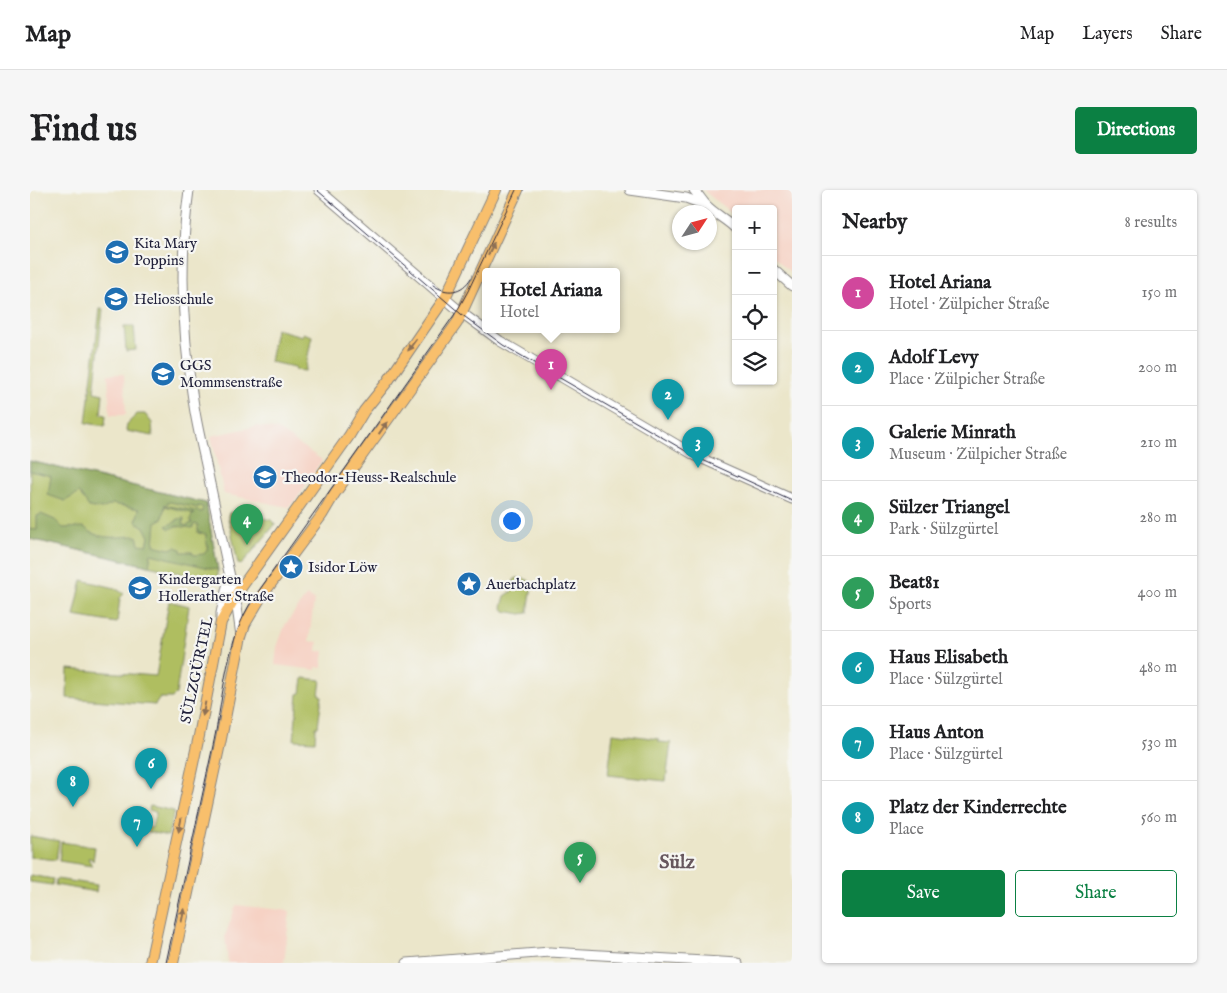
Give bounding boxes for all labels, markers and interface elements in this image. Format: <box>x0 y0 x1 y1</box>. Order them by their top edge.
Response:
text: Map <box>25 19 71 50</box>
text: Map <box>1020 23 1054 46</box>
text: Layers <box>1082 23 1133 46</box>
text: Share <box>1161 23 1202 46</box>
button: Directions <box>1075 107 1197 154</box>
text: Find us <box>30 108 137 153</box>
north arrow <box>672 205 717 250</box>
map controls <box>732 205 777 385</box>
button: + <box>732 205 777 250</box>
text: Nearby <box>842 209 907 236</box>
text: 8 results <box>1125 213 1177 233</box>
place label: Kita Mary Poppins <box>134 234 198 270</box>
school or university icon: Kita Mary Poppins <box>104 239 130 265</box>
one-way arrow <box>487 242 495 256</box>
button: − <box>732 250 777 295</box>
popup <box>482 268 620 333</box>
text: Hotel Ariana <box>889 271 991 295</box>
text: Hotel Ariana <box>500 279 602 303</box>
text: 1 <box>855 283 861 303</box>
text: 150 m <box>1142 283 1177 303</box>
school or university icon: Heliosschule <box>103 286 129 312</box>
place label: Heliosschule <box>134 290 213 309</box>
button: locate <box>732 295 777 340</box>
text: Hotel · Zülpicher Straße <box>889 295 1050 315</box>
text: Hotel <box>500 303 539 323</box>
one-way arrow <box>408 339 418 352</box>
button: layers <box>732 340 777 385</box>
text: Adolf Levy <box>889 346 979 370</box>
pin: 1 <box>535 349 567 390</box>
place label: GGS Mommsenstraße <box>180 356 283 392</box>
text: 2 <box>854 358 862 378</box>
text: 200 m <box>1138 358 1177 378</box>
school or university icon: GGS Mommsenstraße <box>150 361 176 387</box>
text: Place · Zülpicher Straße <box>889 370 1045 390</box>
pin: 2 <box>652 379 684 420</box>
one-way arrow <box>378 421 388 435</box>
text: Galerie Minrath <box>889 421 1016 445</box>
pin: 3 <box>682 427 714 468</box>
text: 3 <box>855 433 861 453</box>
text: 210 m <box>1140 433 1177 453</box>
text: Museum · Zülpicher Straße <box>889 445 1067 465</box>
school or university icon: Theodor-Heuss-Realschule <box>252 464 278 490</box>
place label: Theodor-Heuss-Realschule <box>282 468 456 487</box>
text: Sülzer Triangel <box>889 496 1009 520</box>
pin: 4 <box>231 504 263 545</box>
your location <box>499 508 525 534</box>
text: 4 <box>854 508 862 528</box>
text: 280 m <box>1140 508 1177 528</box>
text: Park · Sülzgürtel <box>889 520 998 540</box>
place icon: Isidor Löw <box>278 554 304 580</box>
place label: Isidor Löw <box>308 558 378 577</box>
place label: Kindergarten Hollerather Straße <box>158 570 274 606</box>
place icon: Auerbachplatz <box>456 571 482 597</box>
text: Beat81 <box>889 571 940 595</box>
school or university icon: Kindergarten Hollerather Straße <box>127 575 153 601</box>
place label: Auerbachplatz <box>485 575 576 594</box>
text: 5 <box>855 583 861 603</box>
text: 400 m <box>1138 583 1177 603</box>
text: Sports <box>889 595 931 615</box>
street label: SÜLZGÜRTEL <box>176 614 218 725</box>
text: Haus Elisabeth <box>889 646 1008 670</box>
text: 6 <box>855 658 861 678</box>
text: 480 m <box>1139 658 1177 678</box>
text: Place · Sülzgürtel <box>889 670 1003 690</box>
one-way arrow <box>200 701 208 717</box>
text: Haus Anton <box>889 721 984 745</box>
text: 7 <box>854 733 862 753</box>
text: 530 m <box>1142 733 1177 753</box>
text: Place · Sülzgürtel <box>889 745 1003 765</box>
pin: 6 <box>135 748 167 789</box>
pin: 8 <box>57 766 89 807</box>
text: Platz der Kinderrechte <box>889 796 1067 820</box>
pin: 7 <box>121 806 153 847</box>
text: 8 <box>855 808 861 828</box>
text: 560 m <box>1141 808 1177 828</box>
one-way arrow <box>176 817 184 832</box>
text: Place <box>889 820 924 840</box>
pin: 5 <box>564 842 596 883</box>
district label: Sülz <box>659 850 695 875</box>
button: Save <box>842 870 1005 917</box>
button: Share <box>1015 870 1177 917</box>
one-way arrow <box>179 908 187 923</box>

